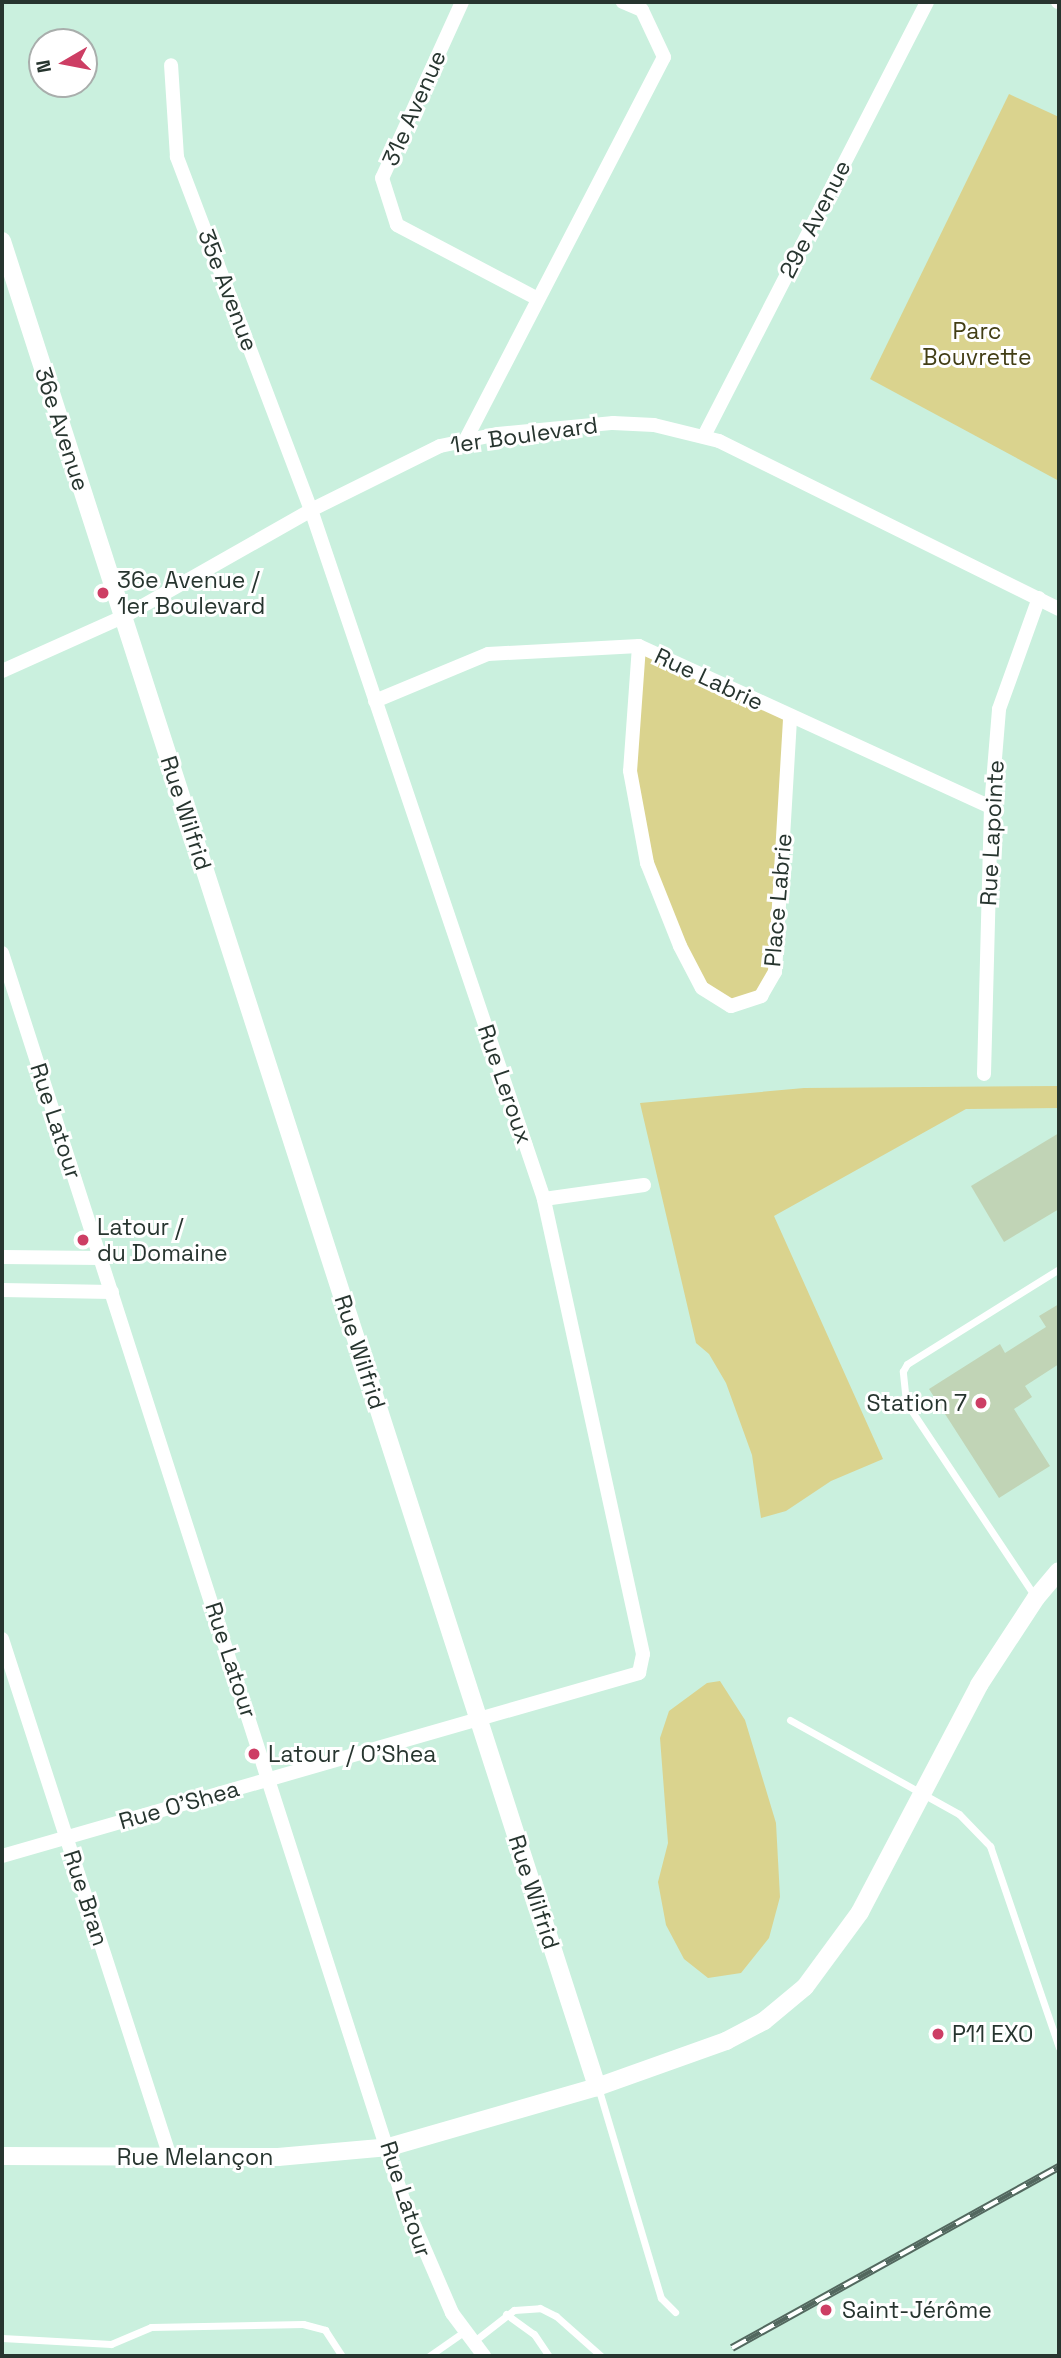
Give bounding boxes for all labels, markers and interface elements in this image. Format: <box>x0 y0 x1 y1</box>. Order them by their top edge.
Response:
north arrow <box>28 28 98 98</box>
street label: 31e Avenue <box>376 46 452 170</box>
text: N <box>30 58 57 75</box>
street label: 29e Avenue <box>774 155 856 283</box>
street label: 35e Avenue <box>192 225 264 355</box>
park label: Parc Bouvrette <box>922 317 1032 371</box>
street label: 36e Avenue <box>29 364 95 494</box>
street label: 1er Boulevard <box>449 411 599 459</box>
place label: 36e Avenue / 1er Boulevard <box>117 566 265 620</box>
marker: 36e Avenue / 1er Boulevard <box>95 585 111 601</box>
street label: Rue Labrie <box>650 642 768 716</box>
street label: Rue Wilfrid <box>155 752 217 874</box>
street label: Rue Lapointe <box>974 759 1010 907</box>
street label: Place Labrie <box>758 832 798 968</box>
street label: Rue Leroux <box>472 1021 538 1147</box>
street label: Rue Latour <box>24 1060 88 1182</box>
place label: Latour / du Domaine <box>97 1213 228 1267</box>
marker: Latour / du Domaine <box>75 1232 91 1248</box>
street label: Rue Wilfrid <box>329 1291 391 1413</box>
place label: Station 7 <box>866 1389 967 1417</box>
marker: Station 7 <box>973 1395 989 1411</box>
street label: Rue Latour <box>199 1599 263 1721</box>
place label: Latour / O'Shea <box>268 1740 436 1768</box>
marker: Latour / O'Shea <box>246 1746 262 1762</box>
street label: Rue O'Shea <box>116 1775 242 1835</box>
street label: Rue Wilfrid <box>503 1831 565 1953</box>
street label: Rue Bran <box>58 1847 114 1949</box>
place label: P11 EXO <box>952 2020 1033 2048</box>
marker: P11 EXO <box>930 2026 946 2042</box>
street label: Rue Latour <box>374 2138 438 2260</box>
street label: Rue Melançon <box>117 2143 273 2171</box>
place label: Saint-Jérôme <box>842 2296 992 2324</box>
marker: Saint-Jérôme <box>816 2300 836 2320</box>

